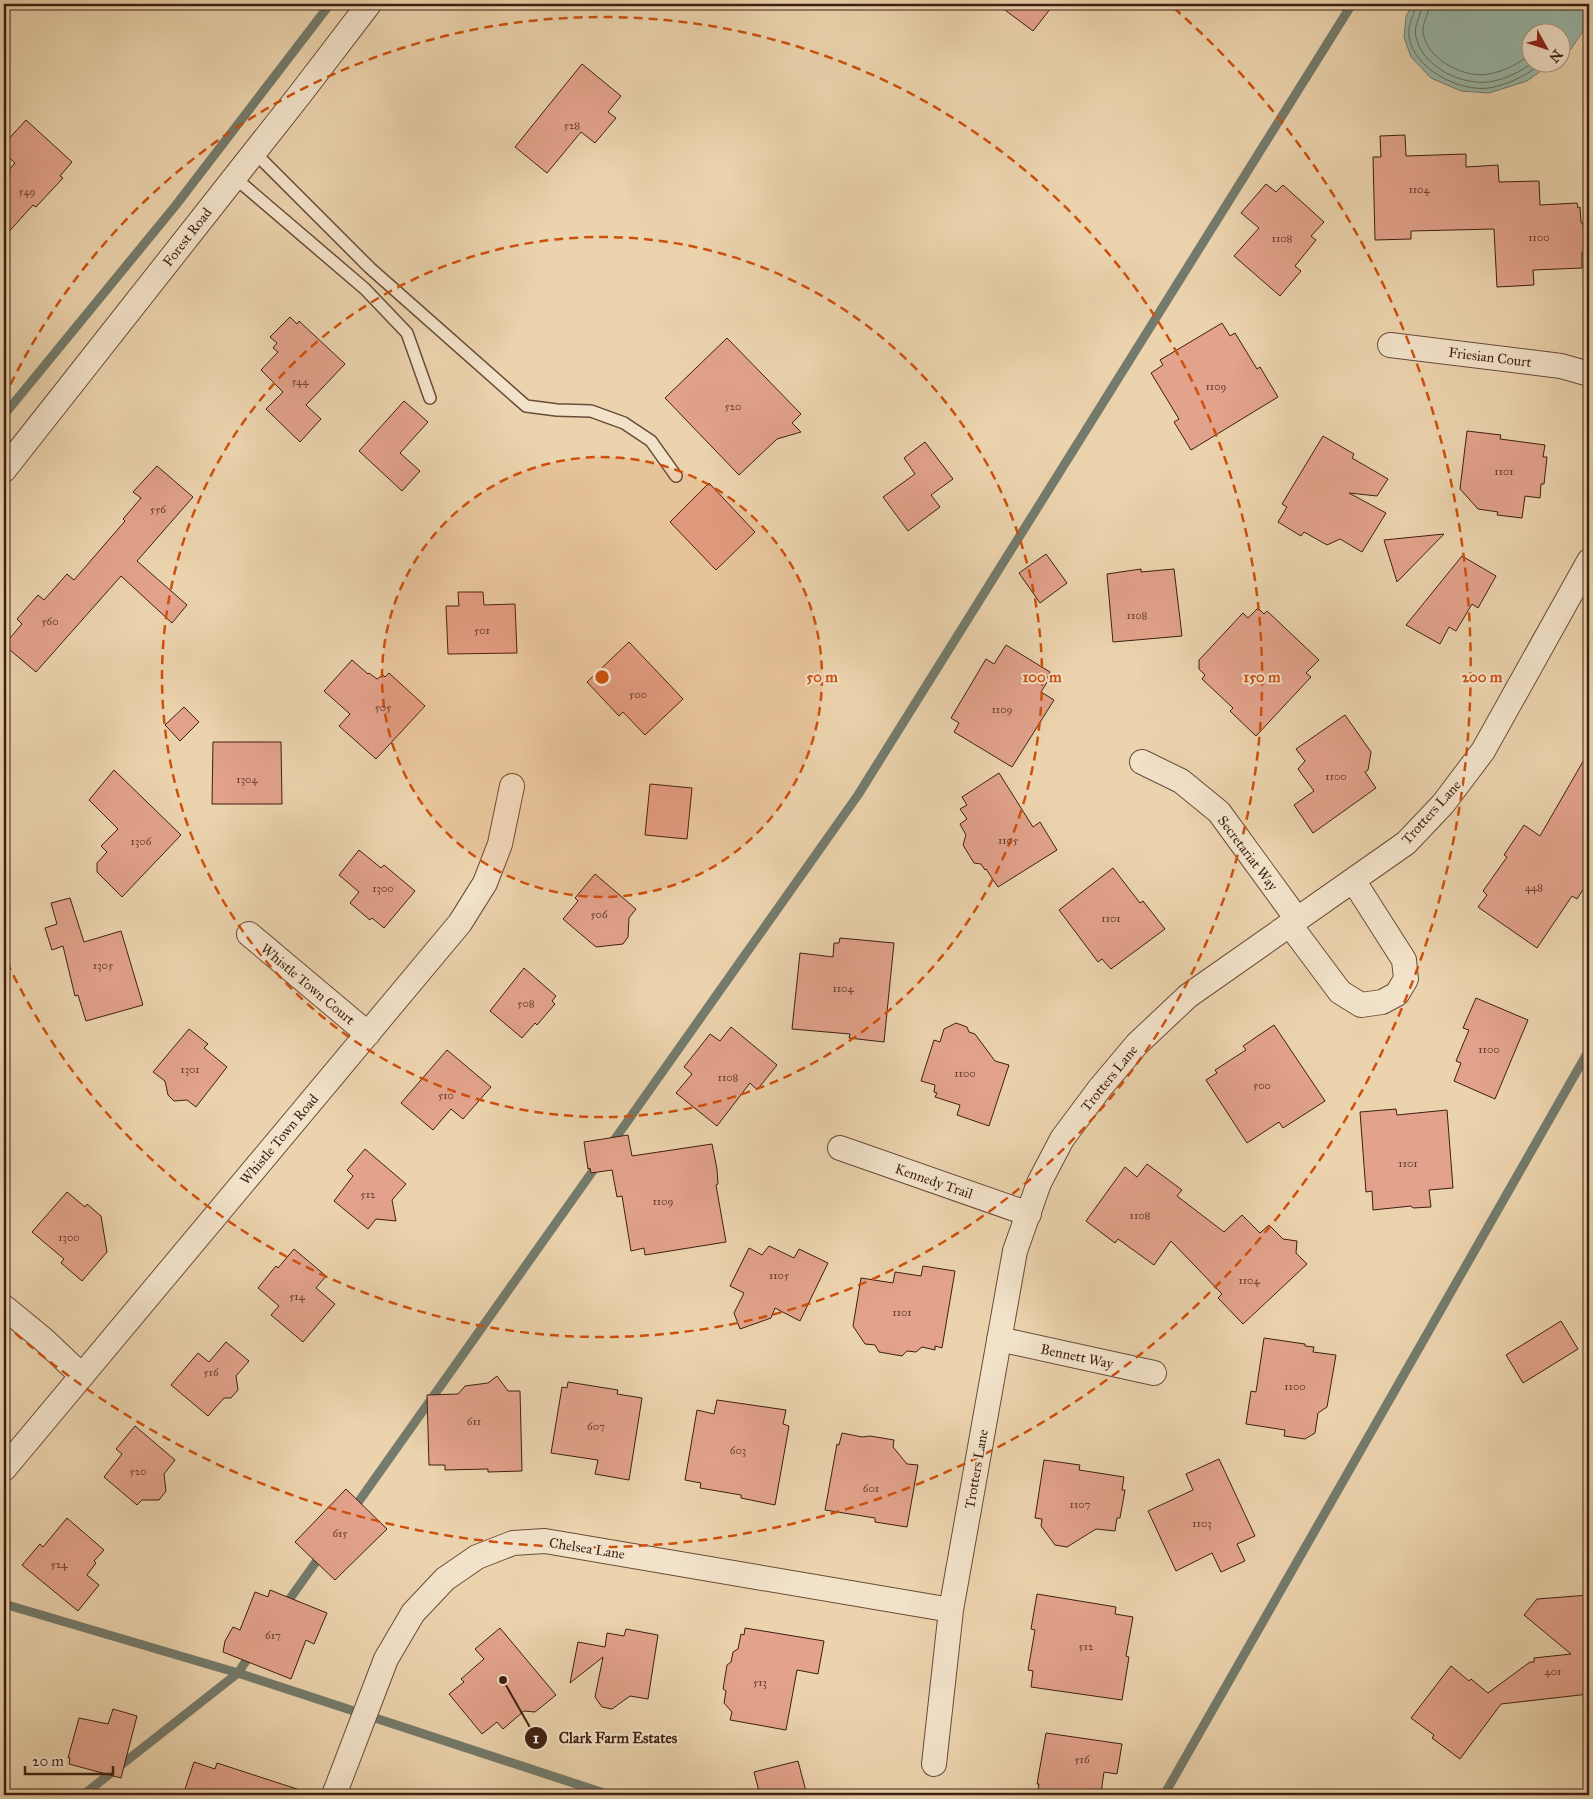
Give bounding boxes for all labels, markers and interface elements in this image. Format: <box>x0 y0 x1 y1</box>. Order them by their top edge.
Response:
north arrow <box>1520 22 1570 72</box>
text: N <box>1545 46 1566 66</box>
house number: 528 <box>564 119 580 132</box>
house number: 1104 <box>1408 183 1430 196</box>
house number: 549 <box>19 185 36 198</box>
street label: Forest Road <box>159 205 216 270</box>
house number: 1100 <box>1528 231 1550 244</box>
house number: 1108 <box>1272 232 1293 245</box>
street label: Friesian Court <box>1447 344 1532 371</box>
house number: 544 <box>291 375 309 388</box>
house number: 1109 <box>1206 380 1227 393</box>
house number: 520 <box>725 400 741 413</box>
house number: 1101 <box>1494 465 1514 478</box>
house number: 556 <box>150 503 166 516</box>
house number: 1108 <box>1127 609 1148 622</box>
house number: 560 <box>41 615 59 628</box>
house number: 501 <box>474 624 490 637</box>
centre of rings <box>593 668 611 686</box>
text: 50 m <box>806 668 838 686</box>
text: 100 m <box>1022 668 1062 686</box>
text: 150 m <box>1243 668 1281 686</box>
text: 200 m <box>1462 668 1503 686</box>
house number: 500 <box>629 688 647 701</box>
house number: 505 <box>375 701 391 714</box>
house number: 1109 <box>992 703 1013 716</box>
house number: 1100 <box>1325 770 1347 783</box>
house number: 1304 <box>236 773 259 786</box>
street label: Trotters Lane <box>1398 777 1465 848</box>
street label: Secretariat Way <box>1214 812 1282 895</box>
house number: 1105 <box>998 834 1018 847</box>
house number: 1306 <box>131 835 152 848</box>
house number: 448 <box>1525 881 1543 894</box>
house number: 1300 <box>372 882 394 895</box>
house number: 506 <box>590 908 608 921</box>
house number: 1101 <box>1101 912 1121 925</box>
street label: Whistle Town Court <box>257 940 358 1029</box>
house number: 1305 <box>93 959 113 972</box>
house number: 1104 <box>832 982 854 995</box>
house number: 508 <box>517 997 535 1010</box>
street label: Trotters Lane <box>1077 1042 1141 1115</box>
house number: 1100 <box>1478 1043 1500 1056</box>
house number: 1301 <box>180 1063 200 1076</box>
house number: 1100 <box>954 1067 976 1080</box>
house number: 1108 <box>718 1071 739 1084</box>
house number: 500 <box>1253 1079 1271 1092</box>
house number: 510 <box>438 1089 454 1102</box>
street label: Whistle Town Road <box>237 1091 322 1188</box>
house number: 1101 <box>1398 1157 1418 1170</box>
street label: Kennedy Trail <box>893 1160 975 1203</box>
house number: 512 <box>361 1188 376 1201</box>
house number: 1109 <box>653 1195 674 1208</box>
house number: 1108 <box>1130 1209 1151 1222</box>
house number: 1300 <box>58 1231 80 1244</box>
house number: 1105 <box>769 1269 789 1282</box>
house number: 1104 <box>1238 1274 1260 1287</box>
house number: 514 <box>289 1290 306 1303</box>
house number: 1101 <box>892 1306 912 1319</box>
street label: Bennett Way <box>1039 1340 1115 1373</box>
house number: 516 <box>203 1366 219 1379</box>
house number: 1100 <box>1284 1380 1306 1393</box>
house number: 611 <box>467 1415 481 1428</box>
house number: 607 <box>587 1420 605 1433</box>
street label: Trotters Lane <box>961 1428 992 1510</box>
house number: 603 <box>730 1444 746 1457</box>
house number: 520 <box>130 1465 146 1478</box>
house number: 601 <box>863 1482 879 1495</box>
house number: 1107 <box>1070 1498 1091 1511</box>
house number: 1103 <box>1192 1517 1212 1530</box>
house number: 615 <box>333 1527 347 1540</box>
street label: Chelsea Lane <box>548 1534 626 1563</box>
house number: 524 <box>51 1558 68 1571</box>
house number: 617 <box>265 1629 281 1642</box>
house number: 512 <box>1079 1640 1094 1653</box>
house number: 401 <box>1545 1665 1561 1678</box>
house number: 513 <box>753 1676 767 1689</box>
callout: Clark Farm Estates <box>524 1723 687 1753</box>
text: 1 <box>533 1729 539 1747</box>
text: Clark Farm Estates <box>559 1729 678 1747</box>
scale bar <box>25 1744 112 1776</box>
text: 20 m <box>32 1752 64 1770</box>
house number: 516 <box>1074 1753 1090 1766</box>

